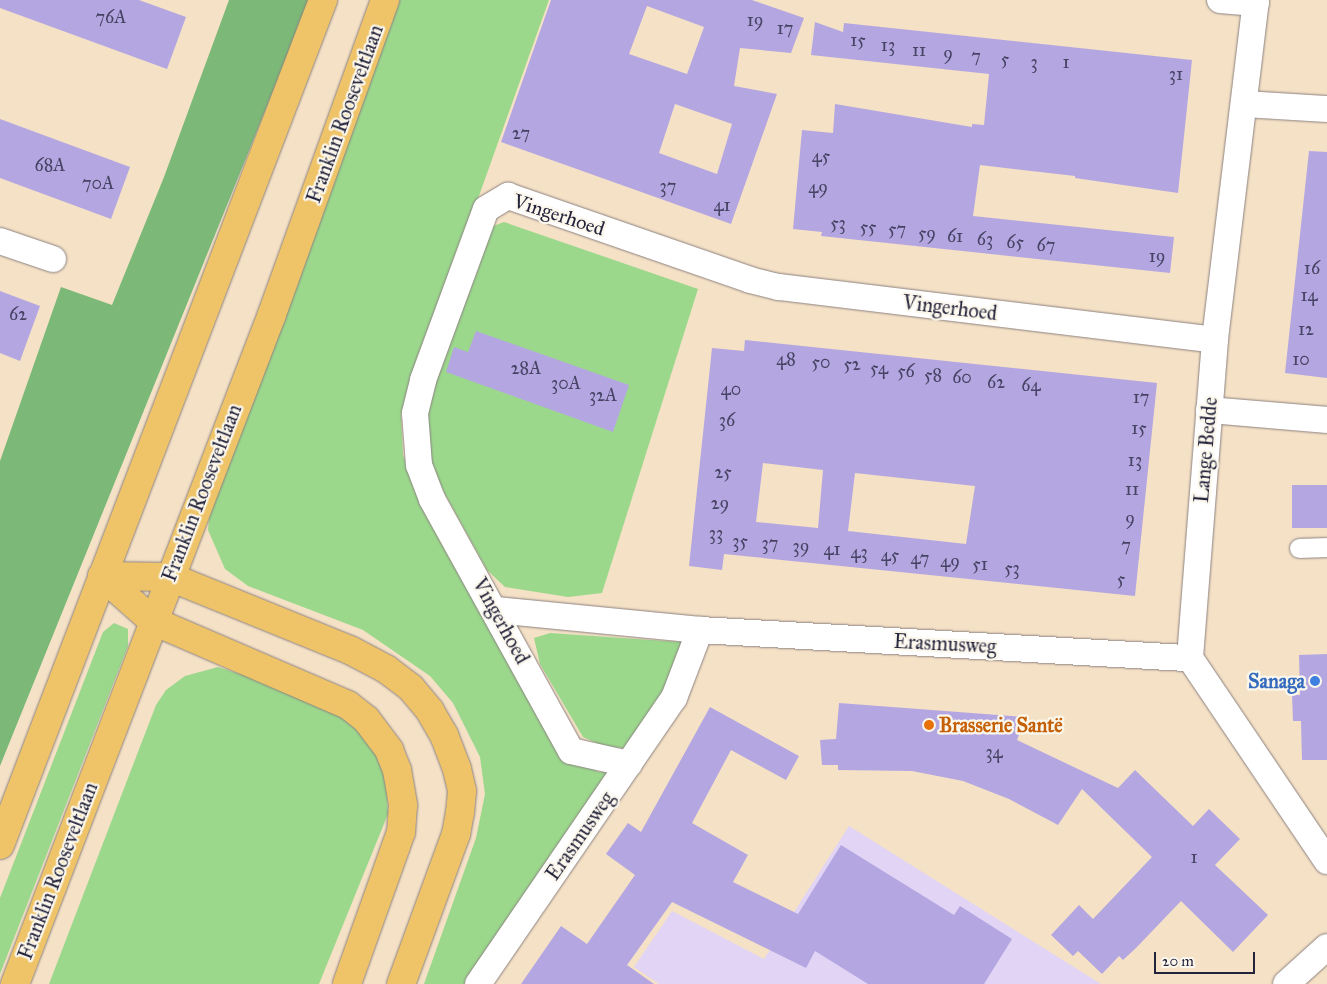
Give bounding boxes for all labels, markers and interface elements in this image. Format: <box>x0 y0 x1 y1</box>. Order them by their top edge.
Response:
house number: 76A <box>96 6 126 28</box>
house number: 19 <box>747 9 763 31</box>
house number: 17 <box>777 17 793 39</box>
street label: Franklin Rooseveltlaan <box>302 22 388 206</box>
house number: 15 <box>850 29 866 51</box>
house number: 13 <box>881 34 895 56</box>
house number: 11 <box>912 39 926 61</box>
house number: 9 <box>943 42 953 64</box>
house number: 7 <box>971 45 981 67</box>
house number: 5 <box>1001 48 1009 70</box>
house number: 3 <box>1030 51 1038 73</box>
house number: 1 <box>1062 51 1070 73</box>
house number: 31 <box>1169 63 1183 85</box>
house number: 27 <box>512 122 530 144</box>
house number: 45 <box>812 145 830 167</box>
house number: 68A <box>35 154 65 176</box>
house number: 70A <box>82 172 114 194</box>
house number: 37 <box>660 175 676 197</box>
house number: 49 <box>808 176 828 198</box>
street label: Vingerhoed <box>510 189 608 241</box>
house number: 41 <box>713 194 731 216</box>
house number: 53 <box>830 212 846 234</box>
house number: 55 <box>860 216 876 238</box>
house number: 57 <box>888 218 906 240</box>
house number: 59 <box>918 222 936 244</box>
house number: 61 <box>947 225 963 247</box>
house number: 63 <box>977 228 993 250</box>
house number: 65 <box>1006 231 1024 253</box>
house number: 67 <box>1037 234 1055 256</box>
house number: 19 <box>1149 245 1165 267</box>
house number: 16 <box>1304 257 1320 279</box>
house number: 14 <box>1300 284 1318 306</box>
street label: Vingerhoed <box>901 290 999 326</box>
house number: 62 <box>9 303 27 325</box>
house number: 12 <box>1298 318 1314 340</box>
house number: 48 <box>776 348 796 370</box>
house number: 10 <box>1292 348 1310 370</box>
house number: 50 <box>812 351 830 373</box>
house number: 52 <box>843 353 861 375</box>
house number: 28A <box>511 357 541 379</box>
house number: 54 <box>870 357 888 379</box>
house number: 56 <box>897 360 915 382</box>
house number: 58 <box>924 364 942 386</box>
house number: 60 <box>952 366 972 388</box>
house number: 62 <box>987 371 1005 393</box>
house number: 30A <box>551 372 581 394</box>
house number: 64 <box>1021 374 1041 396</box>
house number: 40 <box>721 378 741 400</box>
house number: 32A <box>589 384 617 406</box>
house number: 17 <box>1133 386 1149 408</box>
street label: Lange Bedde <box>1189 396 1223 504</box>
street label: Franklin Rooseveltlaan <box>157 401 247 585</box>
house number: 36 <box>719 409 735 431</box>
house number: 15 <box>1131 417 1147 439</box>
house number: 13 <box>1128 449 1142 471</box>
house number: 25 <box>714 461 732 483</box>
house number: 11 <box>1125 478 1139 500</box>
house number: 29 <box>711 492 729 514</box>
house number: 9 <box>1125 507 1135 529</box>
house number: 33 <box>709 522 723 544</box>
house number: 35 <box>732 530 748 552</box>
house number: 37 <box>762 532 778 554</box>
house number: 7 <box>1121 534 1131 556</box>
house number: 39 <box>793 535 809 557</box>
house number: 41 <box>823 538 841 560</box>
house number: 43 <box>850 541 868 563</box>
house number: 45 <box>881 544 899 566</box>
house number: 47 <box>911 547 929 569</box>
house number: 49 <box>940 550 960 572</box>
house number: 51 <box>972 553 988 575</box>
house number: 53 <box>1004 557 1020 579</box>
house number: 5 <box>1117 568 1125 590</box>
street label: Vingerhoed <box>468 574 534 668</box>
street label: Erasmusweg <box>893 629 997 659</box>
place label: Sanaga <box>1248 669 1305 693</box>
marker: Sanaga <box>1309 675 1321 687</box>
place label: Brasserie Santë <box>939 713 1063 737</box>
marker: Brasserie Santë <box>923 719 935 731</box>
house number: 34 <box>985 741 1003 763</box>
street label: Franklin Rooseveltlaan <box>13 779 103 963</box>
street label: Erasmusweg <box>541 787 619 885</box>
house number: 1 <box>1190 846 1198 868</box>
scale bar <box>1157 942 1258 974</box>
text: 20 m <box>1162 952 1194 970</box>

